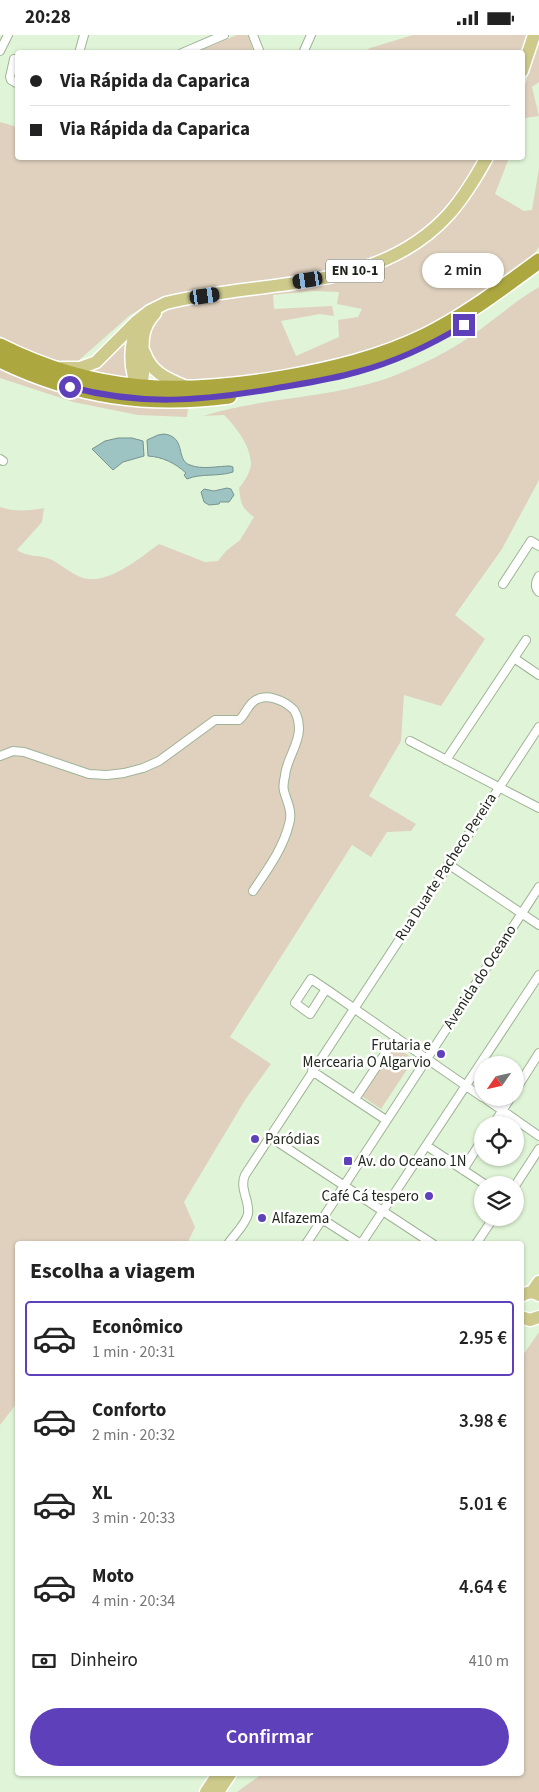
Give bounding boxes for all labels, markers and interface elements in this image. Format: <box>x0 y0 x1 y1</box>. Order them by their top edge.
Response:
text: 20:28 <box>25 4 71 31</box>
text: Via Rápida da Caparica <box>60 68 250 95</box>
text: Via Rápida da Caparica <box>60 116 250 143</box>
callout: 2 min <box>423 253 505 287</box>
text: 2 min <box>444 259 482 281</box>
road number: EN 10-1 <box>326 260 384 283</box>
car <box>292 270 323 290</box>
car <box>189 286 220 306</box>
route end <box>453 314 475 336</box>
route start <box>59 376 81 398</box>
street label: Rua Duarte Pacheco Pereira <box>390 789 502 945</box>
street label: Avenida do Oceano <box>438 921 522 1033</box>
place label: Frutaria e Mercearia O Algarvio <box>303 1035 431 1073</box>
marker: Frutaria e Mercearia O Algarvio <box>435 1048 447 1060</box>
north arrow <box>474 1056 524 1106</box>
map controls <box>474 1056 524 1226</box>
button: locate <box>474 1116 524 1166</box>
place label: Paródias <box>265 1129 319 1150</box>
marker: Paródias <box>249 1133 261 1145</box>
place label: Av. do Oceano 1N <box>358 1151 466 1172</box>
marker: Av. do Oceano 1N <box>342 1155 354 1167</box>
button: layers <box>474 1176 524 1226</box>
place label: Café Cá tespero <box>322 1186 419 1207</box>
marker: Café Cá tespero <box>423 1190 435 1202</box>
place label: Alfazema <box>272 1208 329 1229</box>
marker: Alfazema <box>256 1212 268 1224</box>
text: Escolha a viagem <box>30 1255 195 1287</box>
text: Econômico <box>92 1314 183 1341</box>
icon: car <box>32 1316 77 1361</box>
text: 2.95 € <box>459 1325 507 1352</box>
text: 1 min · 20:31 <box>92 1341 175 1363</box>
text: Conforto <box>92 1397 166 1424</box>
icon: car <box>32 1399 77 1444</box>
text: 3.98 € <box>459 1408 507 1435</box>
text: 2 min · 20:32 <box>92 1424 175 1446</box>
text: XL <box>92 1480 113 1507</box>
icon: car <box>32 1482 77 1527</box>
text: 5.01 € <box>459 1491 507 1518</box>
text: 3 min · 20:33 <box>92 1507 175 1529</box>
text: Moto <box>92 1563 134 1590</box>
icon: car <box>32 1565 77 1610</box>
text: 4.64 € <box>459 1574 507 1601</box>
text: 4 min · 20:34 <box>92 1590 175 1612</box>
icon: cash <box>30 1647 58 1675</box>
text: Dinheiro <box>70 1647 138 1674</box>
text: 410 m <box>469 1650 509 1672</box>
button: Confirmar <box>30 1708 509 1766</box>

